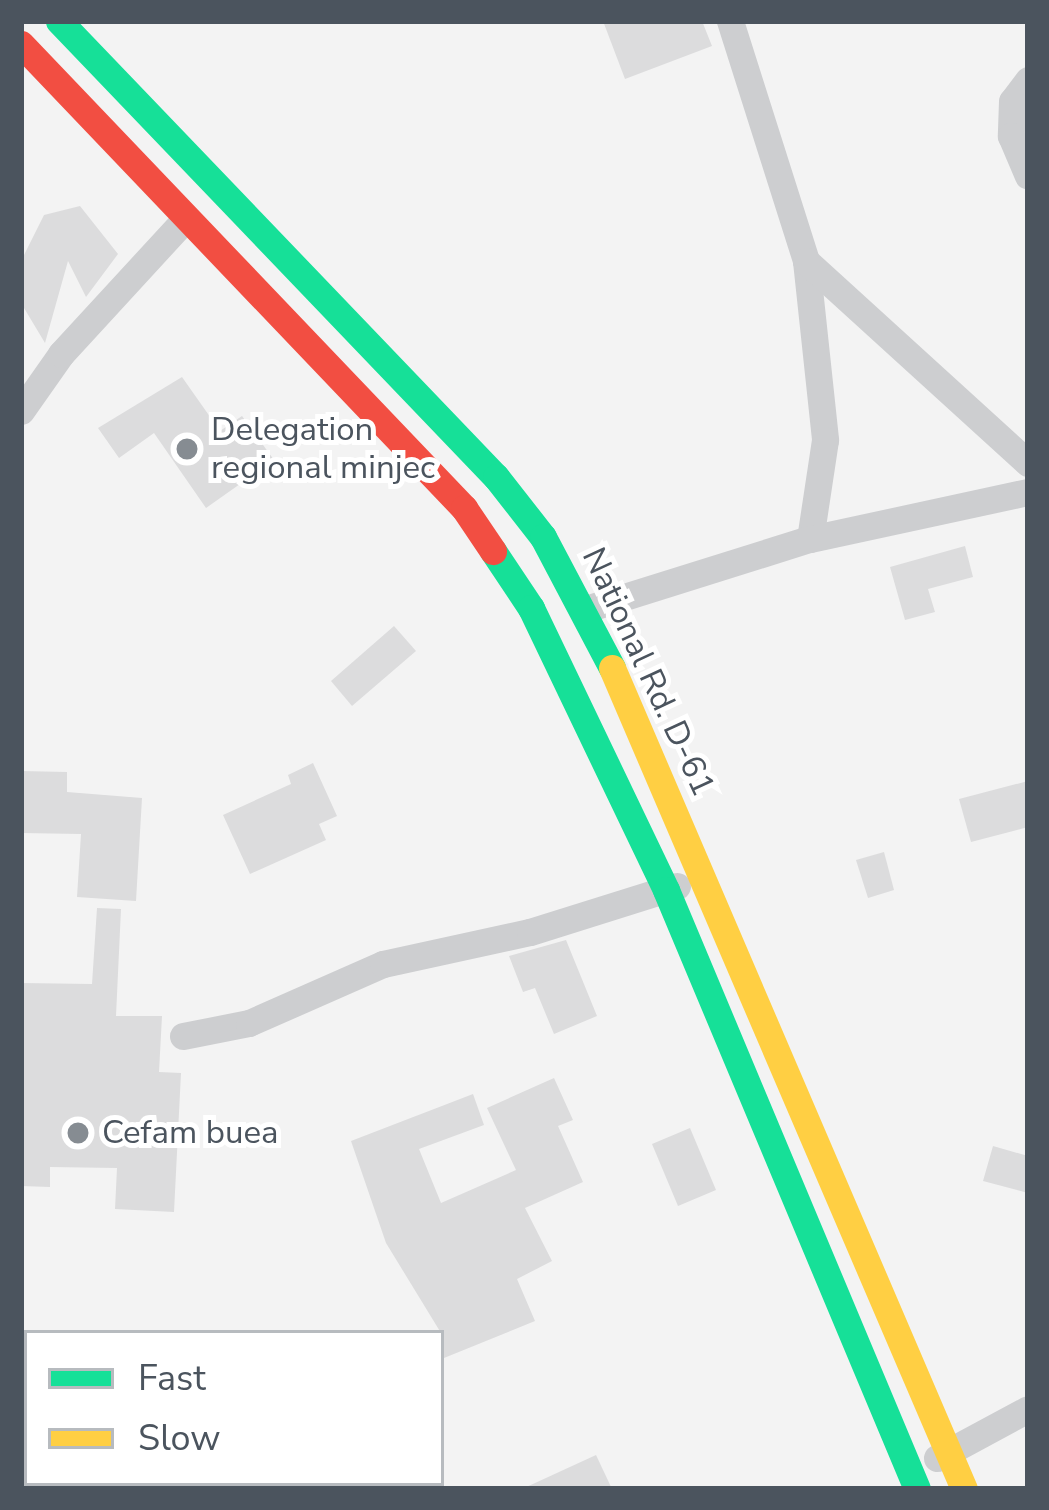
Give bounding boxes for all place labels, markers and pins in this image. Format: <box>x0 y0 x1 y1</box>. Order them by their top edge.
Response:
place label: Delegation regional minjec <box>211 410 435 488</box>
marker: Delegation regional minjec <box>174 436 200 462</box>
place label: Cefam buea <box>102 1113 278 1153</box>
marker: Cefam buea <box>65 1120 91 1146</box>

